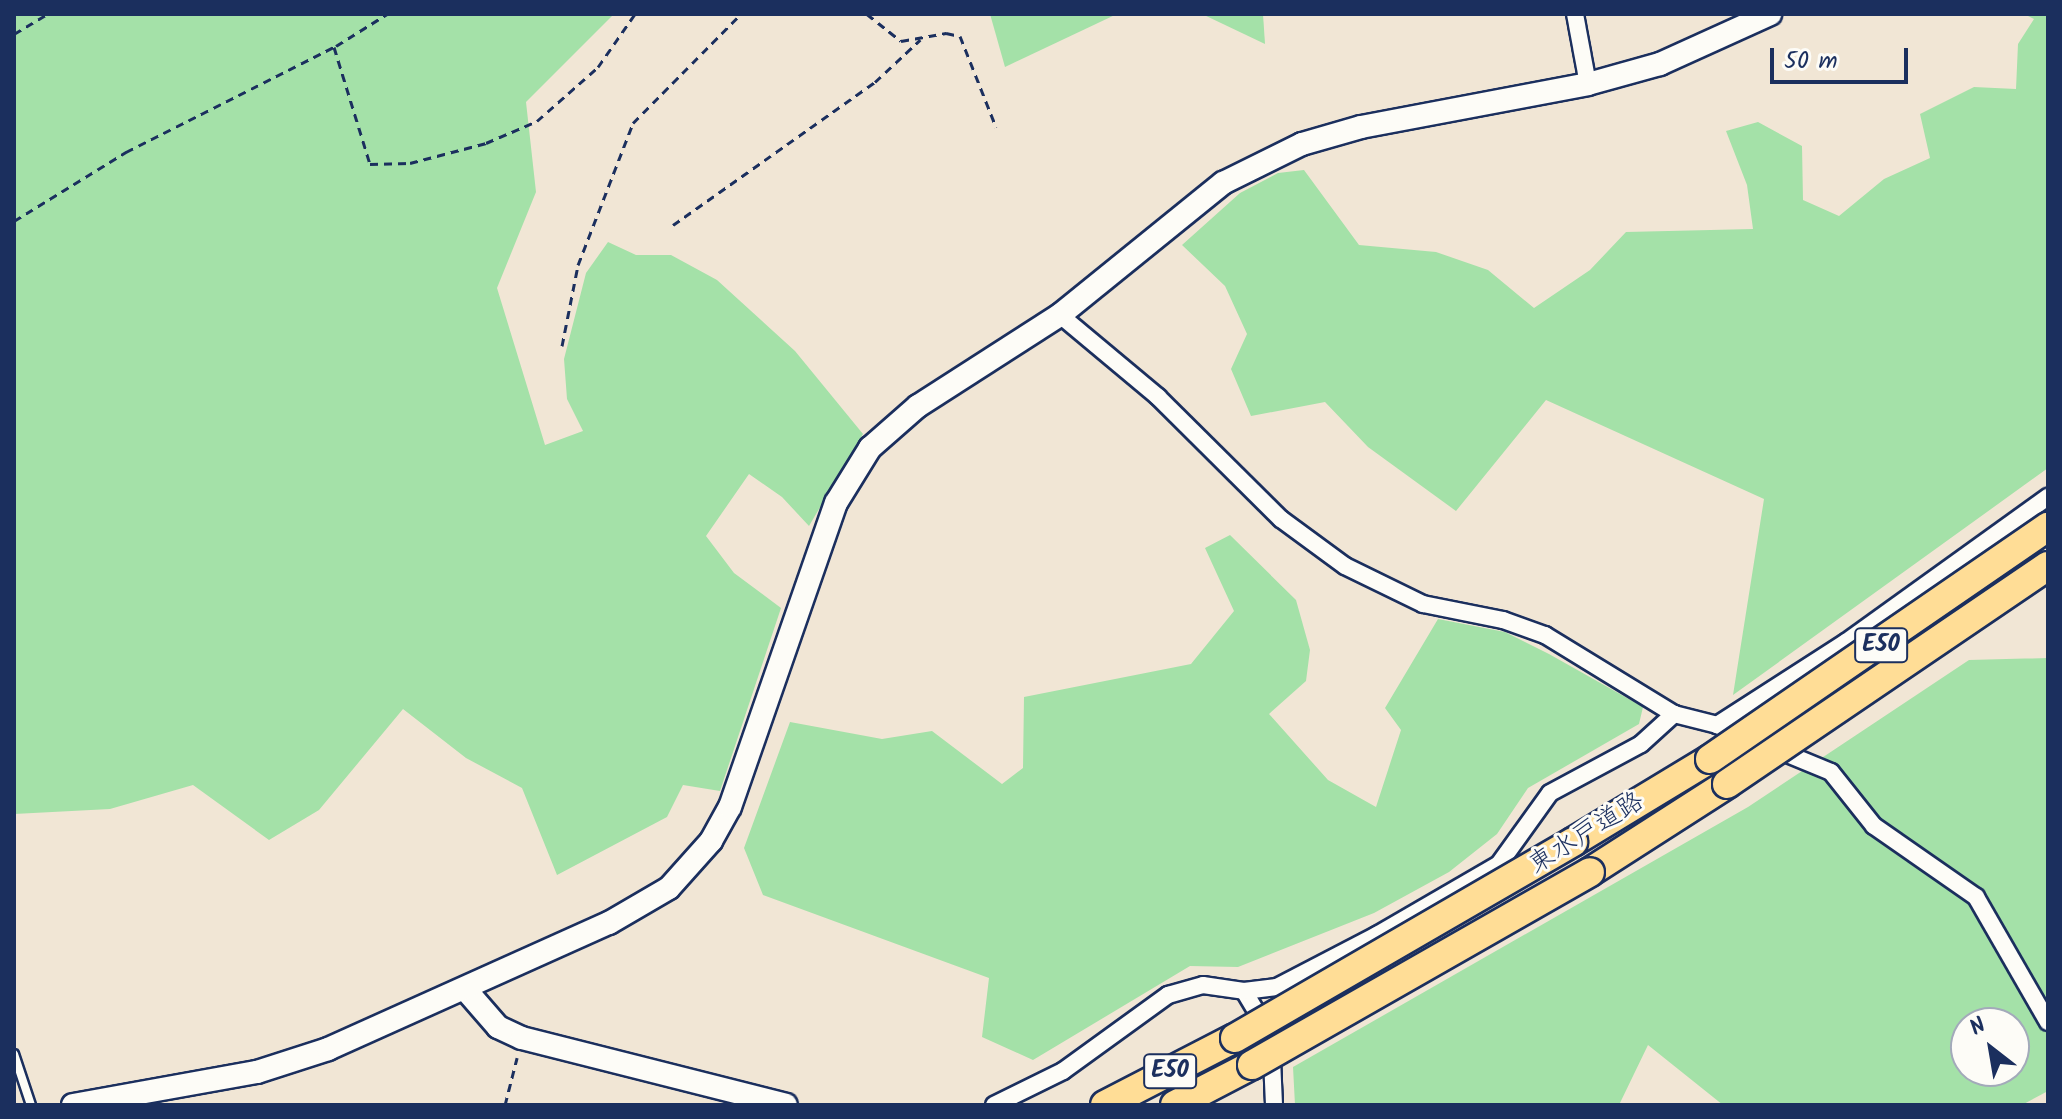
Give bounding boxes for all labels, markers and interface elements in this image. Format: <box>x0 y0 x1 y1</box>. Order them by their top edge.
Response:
scale bar <box>1774 32 1912 82</box>
text: 50 m <box>1784 42 1838 81</box>
road number: E50 <box>1853 625 1909 665</box>
street label: 東水戸道路 <box>1524 786 1650 882</box>
north arrow <box>1950 1007 2030 1087</box>
text: N <box>1963 1009 1993 1046</box>
road number: E50 <box>1142 1051 1198 1091</box>

